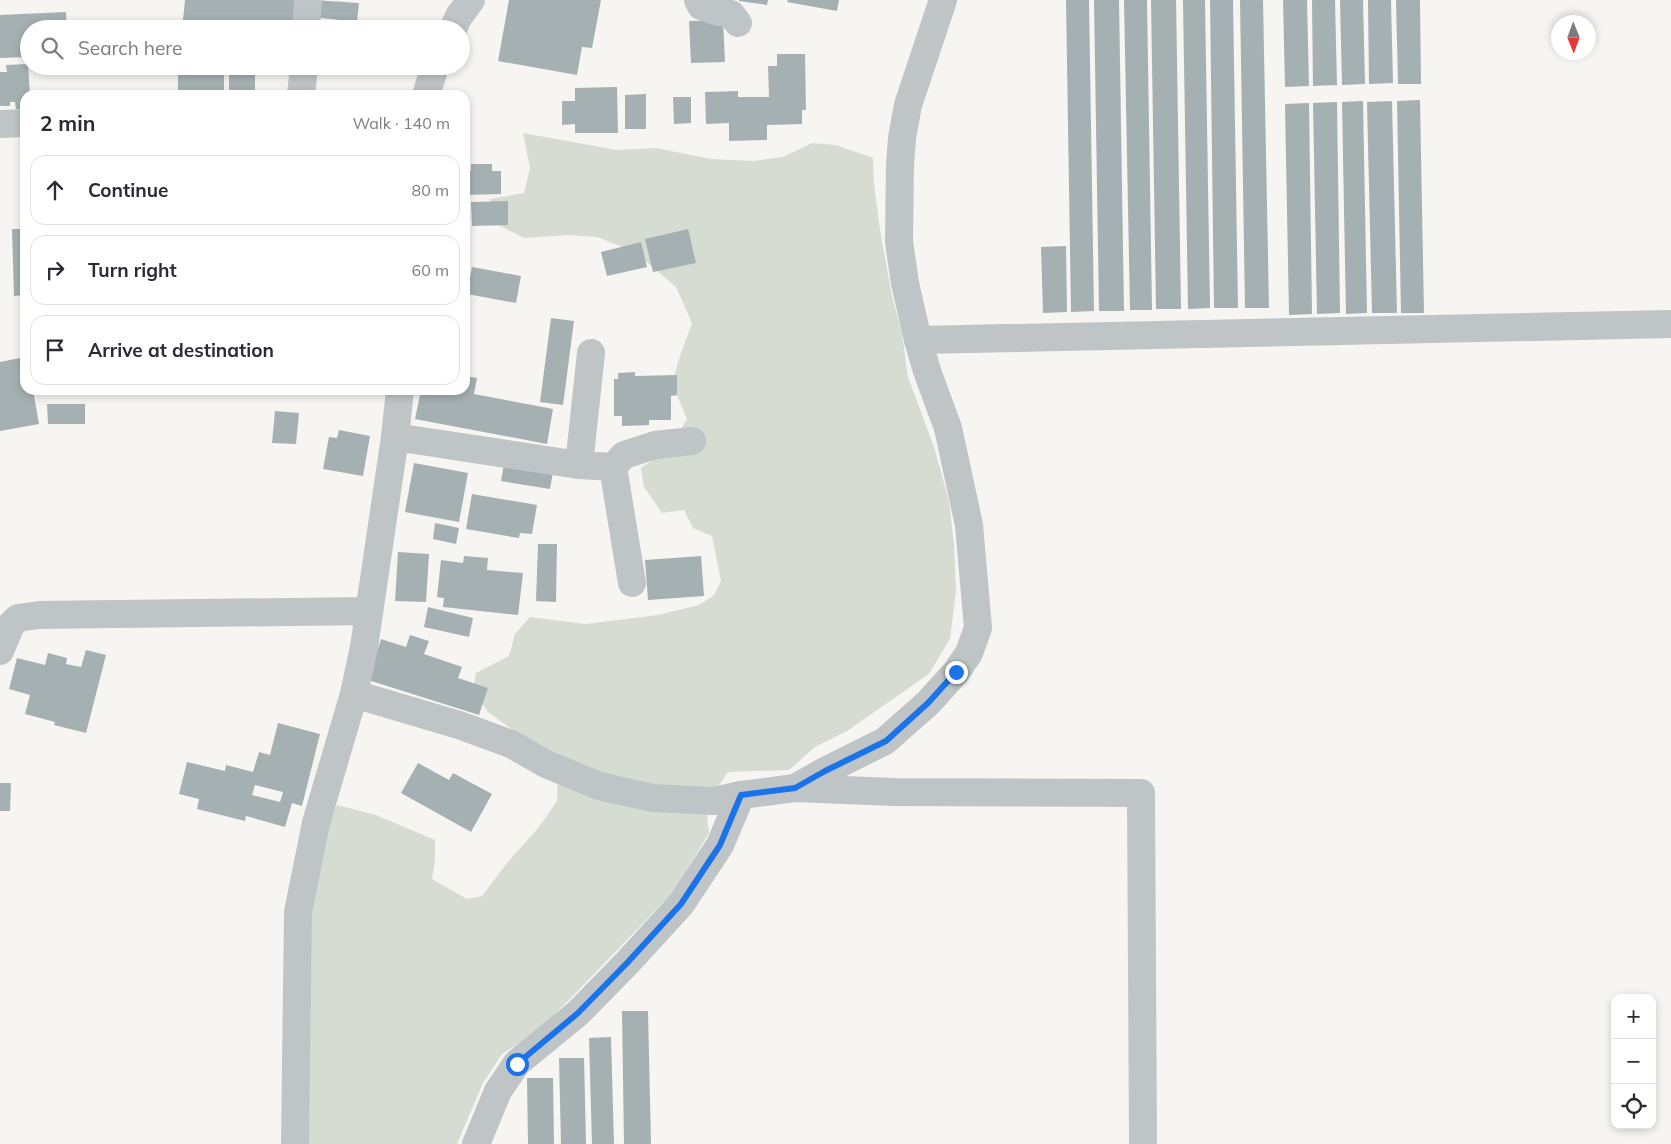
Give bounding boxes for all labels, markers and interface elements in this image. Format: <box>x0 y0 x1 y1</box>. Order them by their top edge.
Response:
north arrow <box>1551 15 1596 60</box>
search box <box>20 20 470 75</box>
icon: search <box>38 34 66 62</box>
text: Search here <box>78 36 182 60</box>
text: 2 min <box>40 110 95 136</box>
text: Walk · 140 m <box>352 113 450 133</box>
icon: ahead <box>41 176 69 204</box>
text: Continue <box>88 178 168 202</box>
text: 80 m <box>412 180 449 200</box>
icon: right <box>41 256 69 284</box>
text: Turn right <box>88 258 177 282</box>
text: 60 m <box>412 260 449 280</box>
icon: arrive <box>41 336 69 364</box>
text: Arrive at destination <box>88 338 274 362</box>
route end <box>945 661 968 684</box>
map controls <box>1611 994 1656 1129</box>
button: + <box>1611 994 1656 1039</box>
button: − <box>1611 1039 1656 1084</box>
route start <box>506 1053 529 1076</box>
button: locate <box>1611 1084 1656 1129</box>

